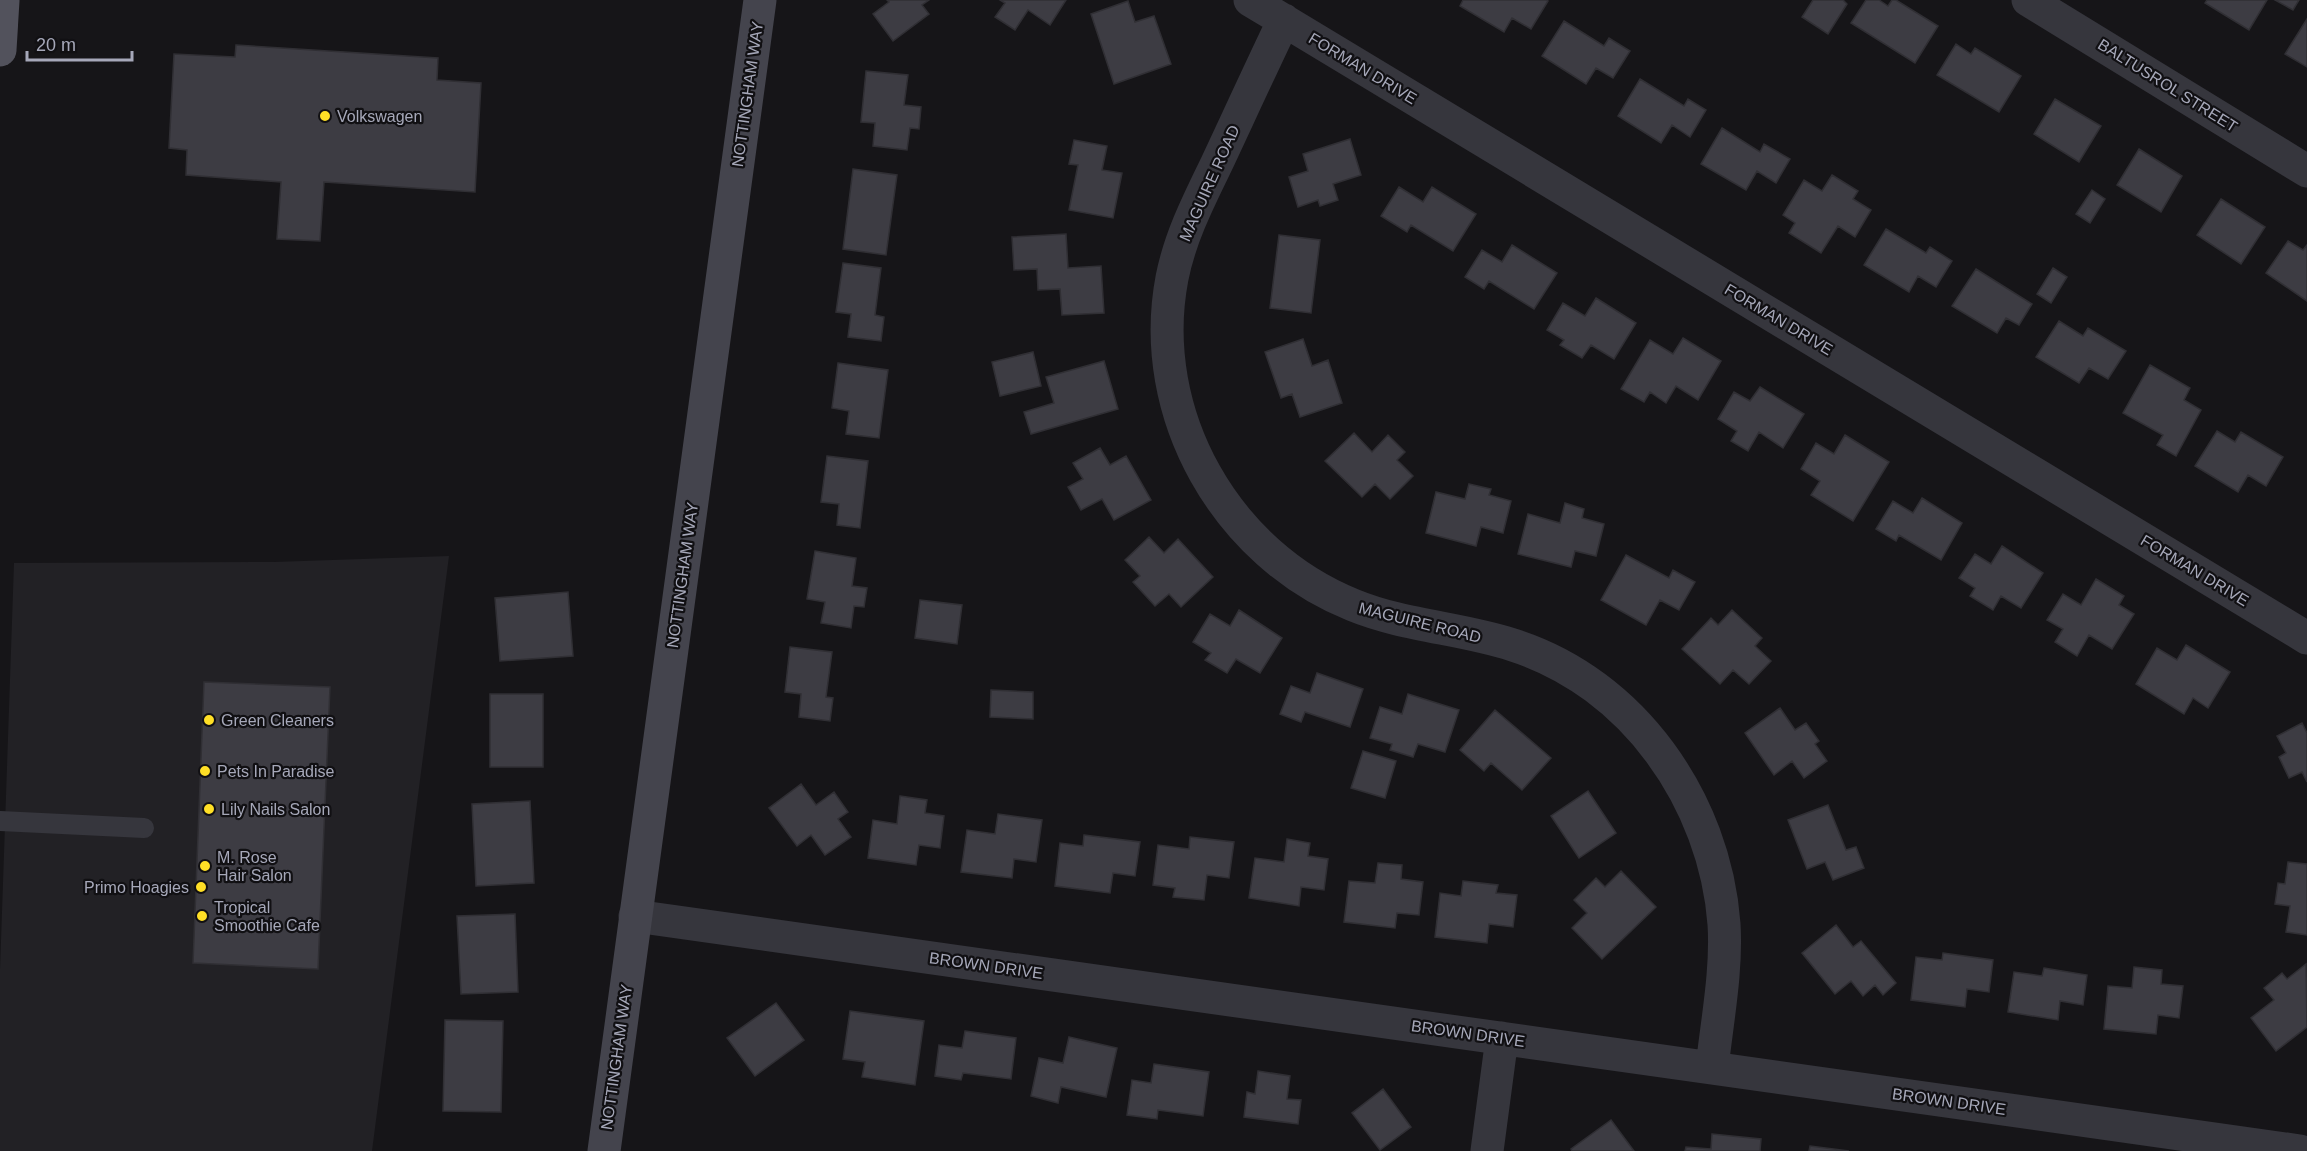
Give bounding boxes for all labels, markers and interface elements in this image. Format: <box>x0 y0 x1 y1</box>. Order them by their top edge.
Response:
street label: NOTTINGHAM WAY <box>729 20 766 168</box>
scale bar <box>27 24 132 62</box>
street label: FORMAN DRIVE <box>1306 30 1420 107</box>
text: 20 m <box>36 35 76 55</box>
street label: BALTUSROL STREET <box>2095 36 2241 135</box>
place label: Volkswagen <box>337 108 422 125</box>
marker: Volkswagen <box>318 109 332 123</box>
street label: MAGUIRE ROAD <box>1176 122 1243 244</box>
street label: FORMAN DRIVE <box>1722 281 1836 358</box>
street label: NOTTINGHAM WAY <box>664 501 701 649</box>
street label: FORMAN DRIVE <box>2138 532 2252 609</box>
street label: MAGUIRE ROAD <box>1357 599 1483 646</box>
place label: Green Cleaners <box>221 712 334 729</box>
marker: Green Cleaners <box>202 713 216 727</box>
place label: Pets In Paradise <box>217 763 335 780</box>
marker: Pets In Paradise <box>198 764 212 778</box>
place label: Lily Nails Salon <box>221 801 330 818</box>
marker: Lily Nails Salon <box>202 802 216 816</box>
place label: M. Rose Hair Salon <box>217 849 292 884</box>
marker: M. Rose Hair Salon <box>198 859 212 873</box>
place label: Primo Hoagies <box>84 879 189 896</box>
marker: Primo Hoagies <box>194 880 208 894</box>
place label: Tropical Smoothie Cafe <box>214 899 320 934</box>
marker: Tropical Smoothie Cafe <box>195 909 209 923</box>
street label: BROWN DRIVE <box>928 949 1044 982</box>
street label: NOTTINGHAM WAY <box>598 983 635 1131</box>
street label: BROWN DRIVE <box>1410 1017 1526 1050</box>
street label: BROWN DRIVE <box>1891 1085 2007 1118</box>

